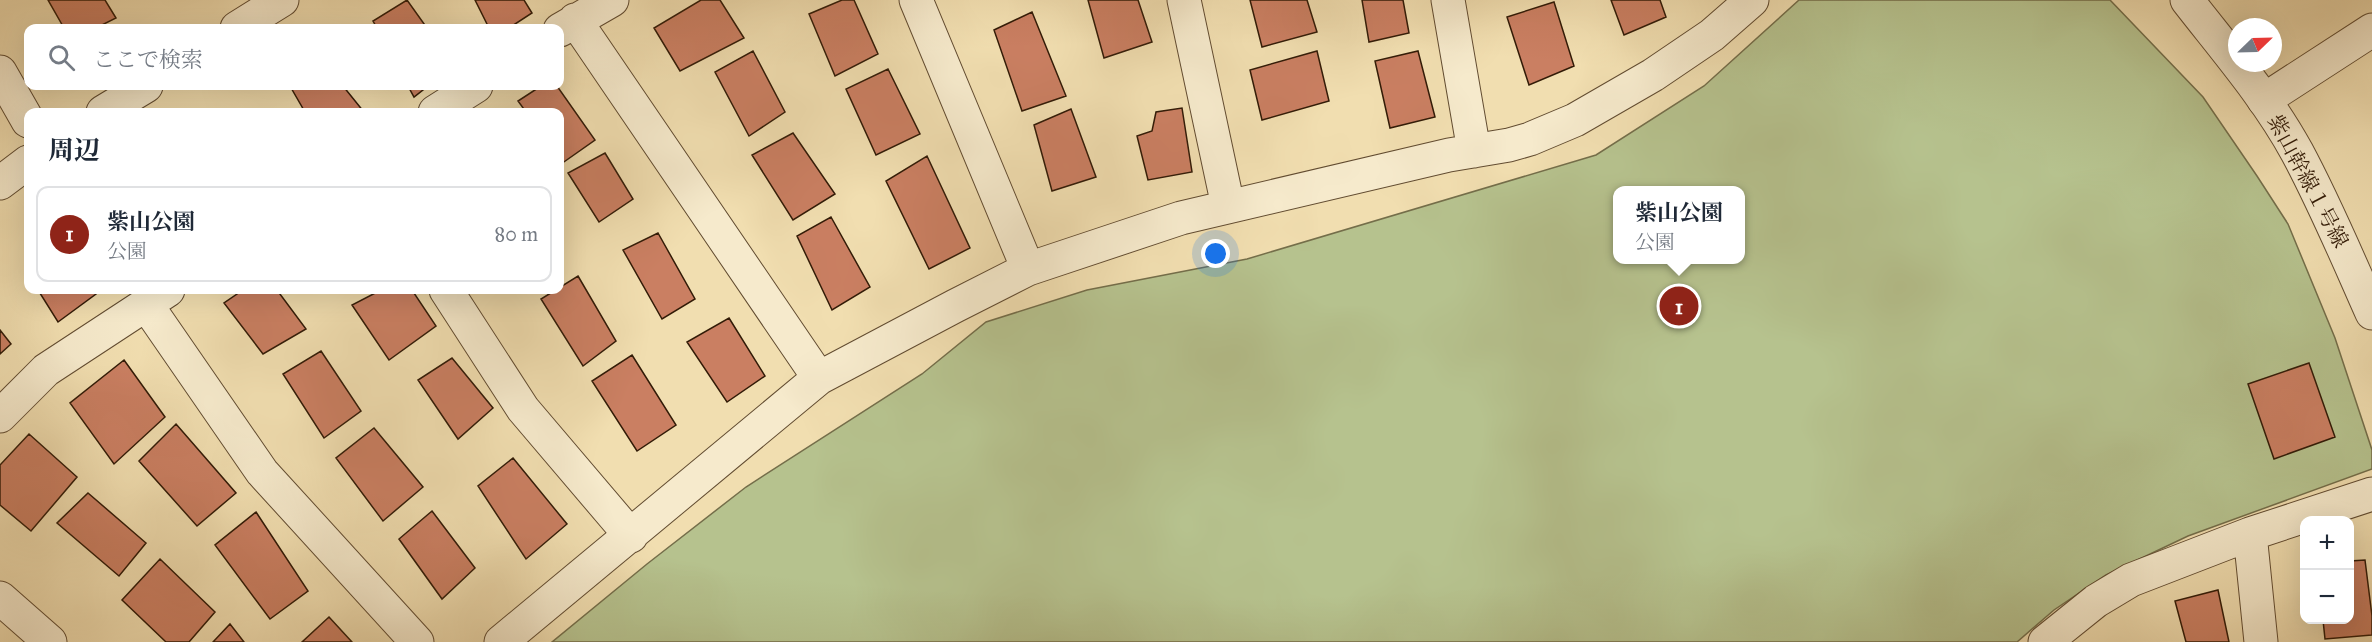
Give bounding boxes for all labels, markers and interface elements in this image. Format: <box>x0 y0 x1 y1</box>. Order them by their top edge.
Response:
north arrow <box>2228 18 2282 72</box>
search box <box>24 24 564 90</box>
icon: search <box>45 41 78 74</box>
text: ここで検索 <box>93 46 203 73</box>
street label: 紫山幹線１号線 <box>2262 110 2354 252</box>
text: 周辺 <box>48 134 100 166</box>
popup <box>1613 186 1745 264</box>
text: 紫山公園 <box>1635 199 1723 226</box>
text: 紫山公園 <box>107 208 195 235</box>
text: 1 <box>66 222 73 246</box>
text: 80 m <box>495 222 538 246</box>
text: 公園 <box>1635 230 1675 254</box>
text: 公園 <box>107 239 147 263</box>
your location <box>1201 239 1230 268</box>
pin: 1 <box>1660 284 1698 328</box>
map controls <box>2300 516 2354 624</box>
button: + <box>2300 516 2354 570</box>
button: − <box>2300 570 2354 624</box>

